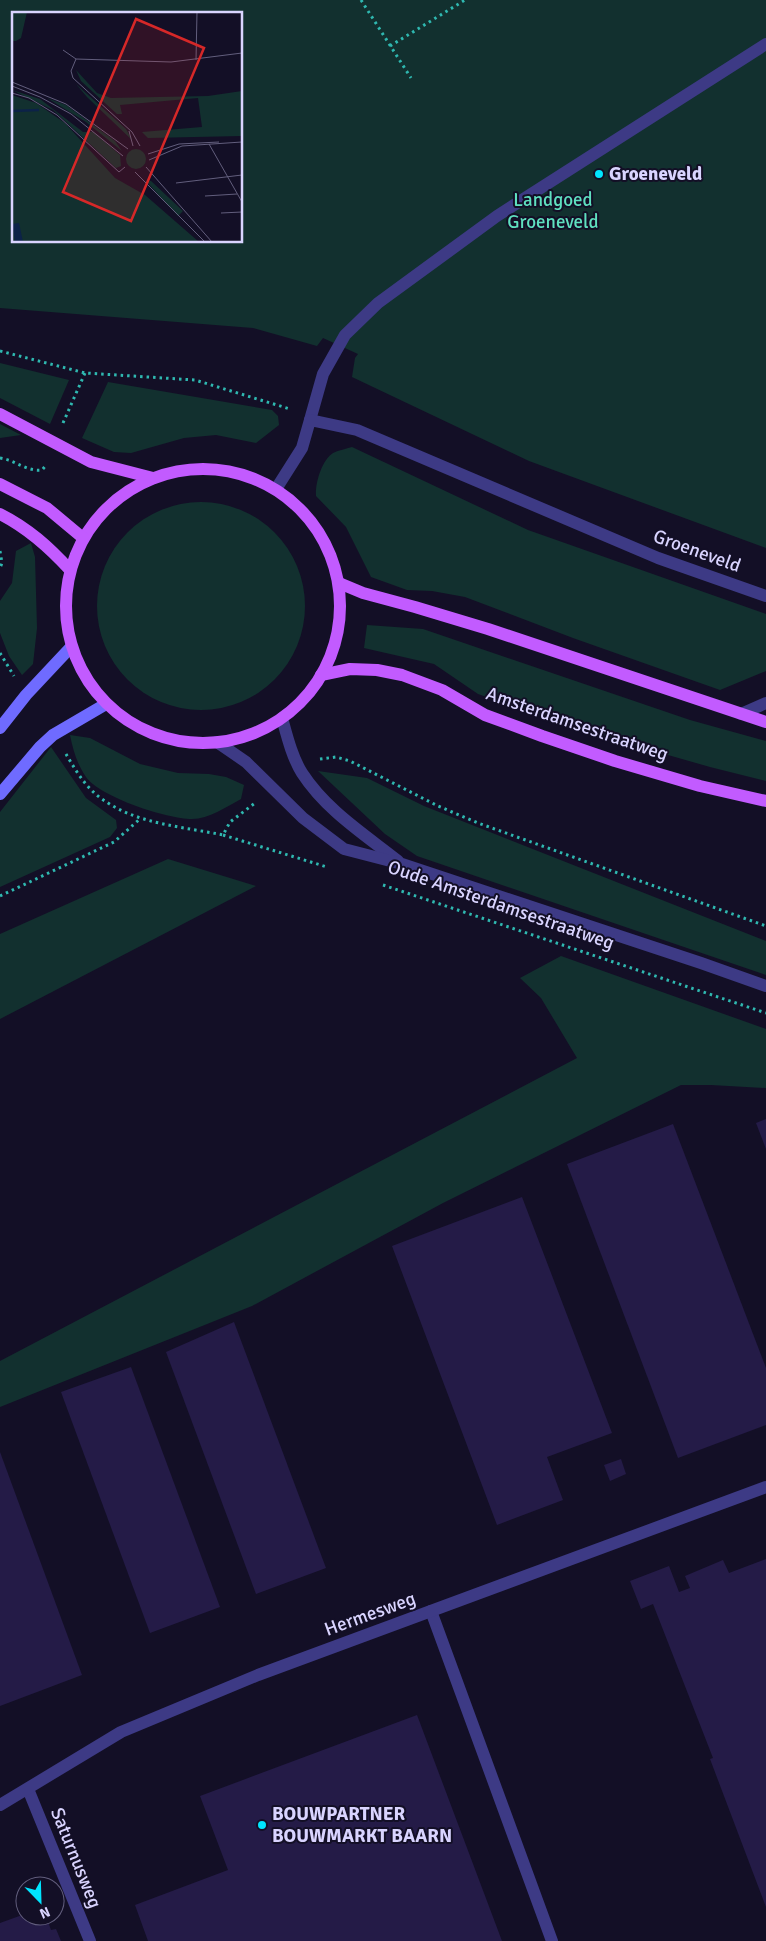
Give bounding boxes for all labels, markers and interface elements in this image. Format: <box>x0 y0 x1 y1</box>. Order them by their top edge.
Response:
inset map <box>12 12 242 242</box>
place label: Groeneveld <box>609 162 702 186</box>
marker: Groeneveld <box>593 168 605 180</box>
park label: Landgoed Groeneveld <box>507 188 599 234</box>
street label: Groeneveld <box>650 524 744 578</box>
street label: Amsterdamsestraatweg <box>483 682 671 766</box>
street label: Oude Amsterdamsestraatweg <box>385 855 617 955</box>
street label: Hermesweg <box>321 1586 419 1642</box>
place label: BOUWPARTNER BOUWMARKT BAARN <box>272 1802 452 1848</box>
street label: Saturnusweg <box>45 1804 107 1912</box>
marker: BOUWPARTNER BOUWMARKT BAARN <box>256 1819 268 1831</box>
north arrow <box>15 1876 65 1926</box>
text: N <box>37 1903 53 1922</box>

